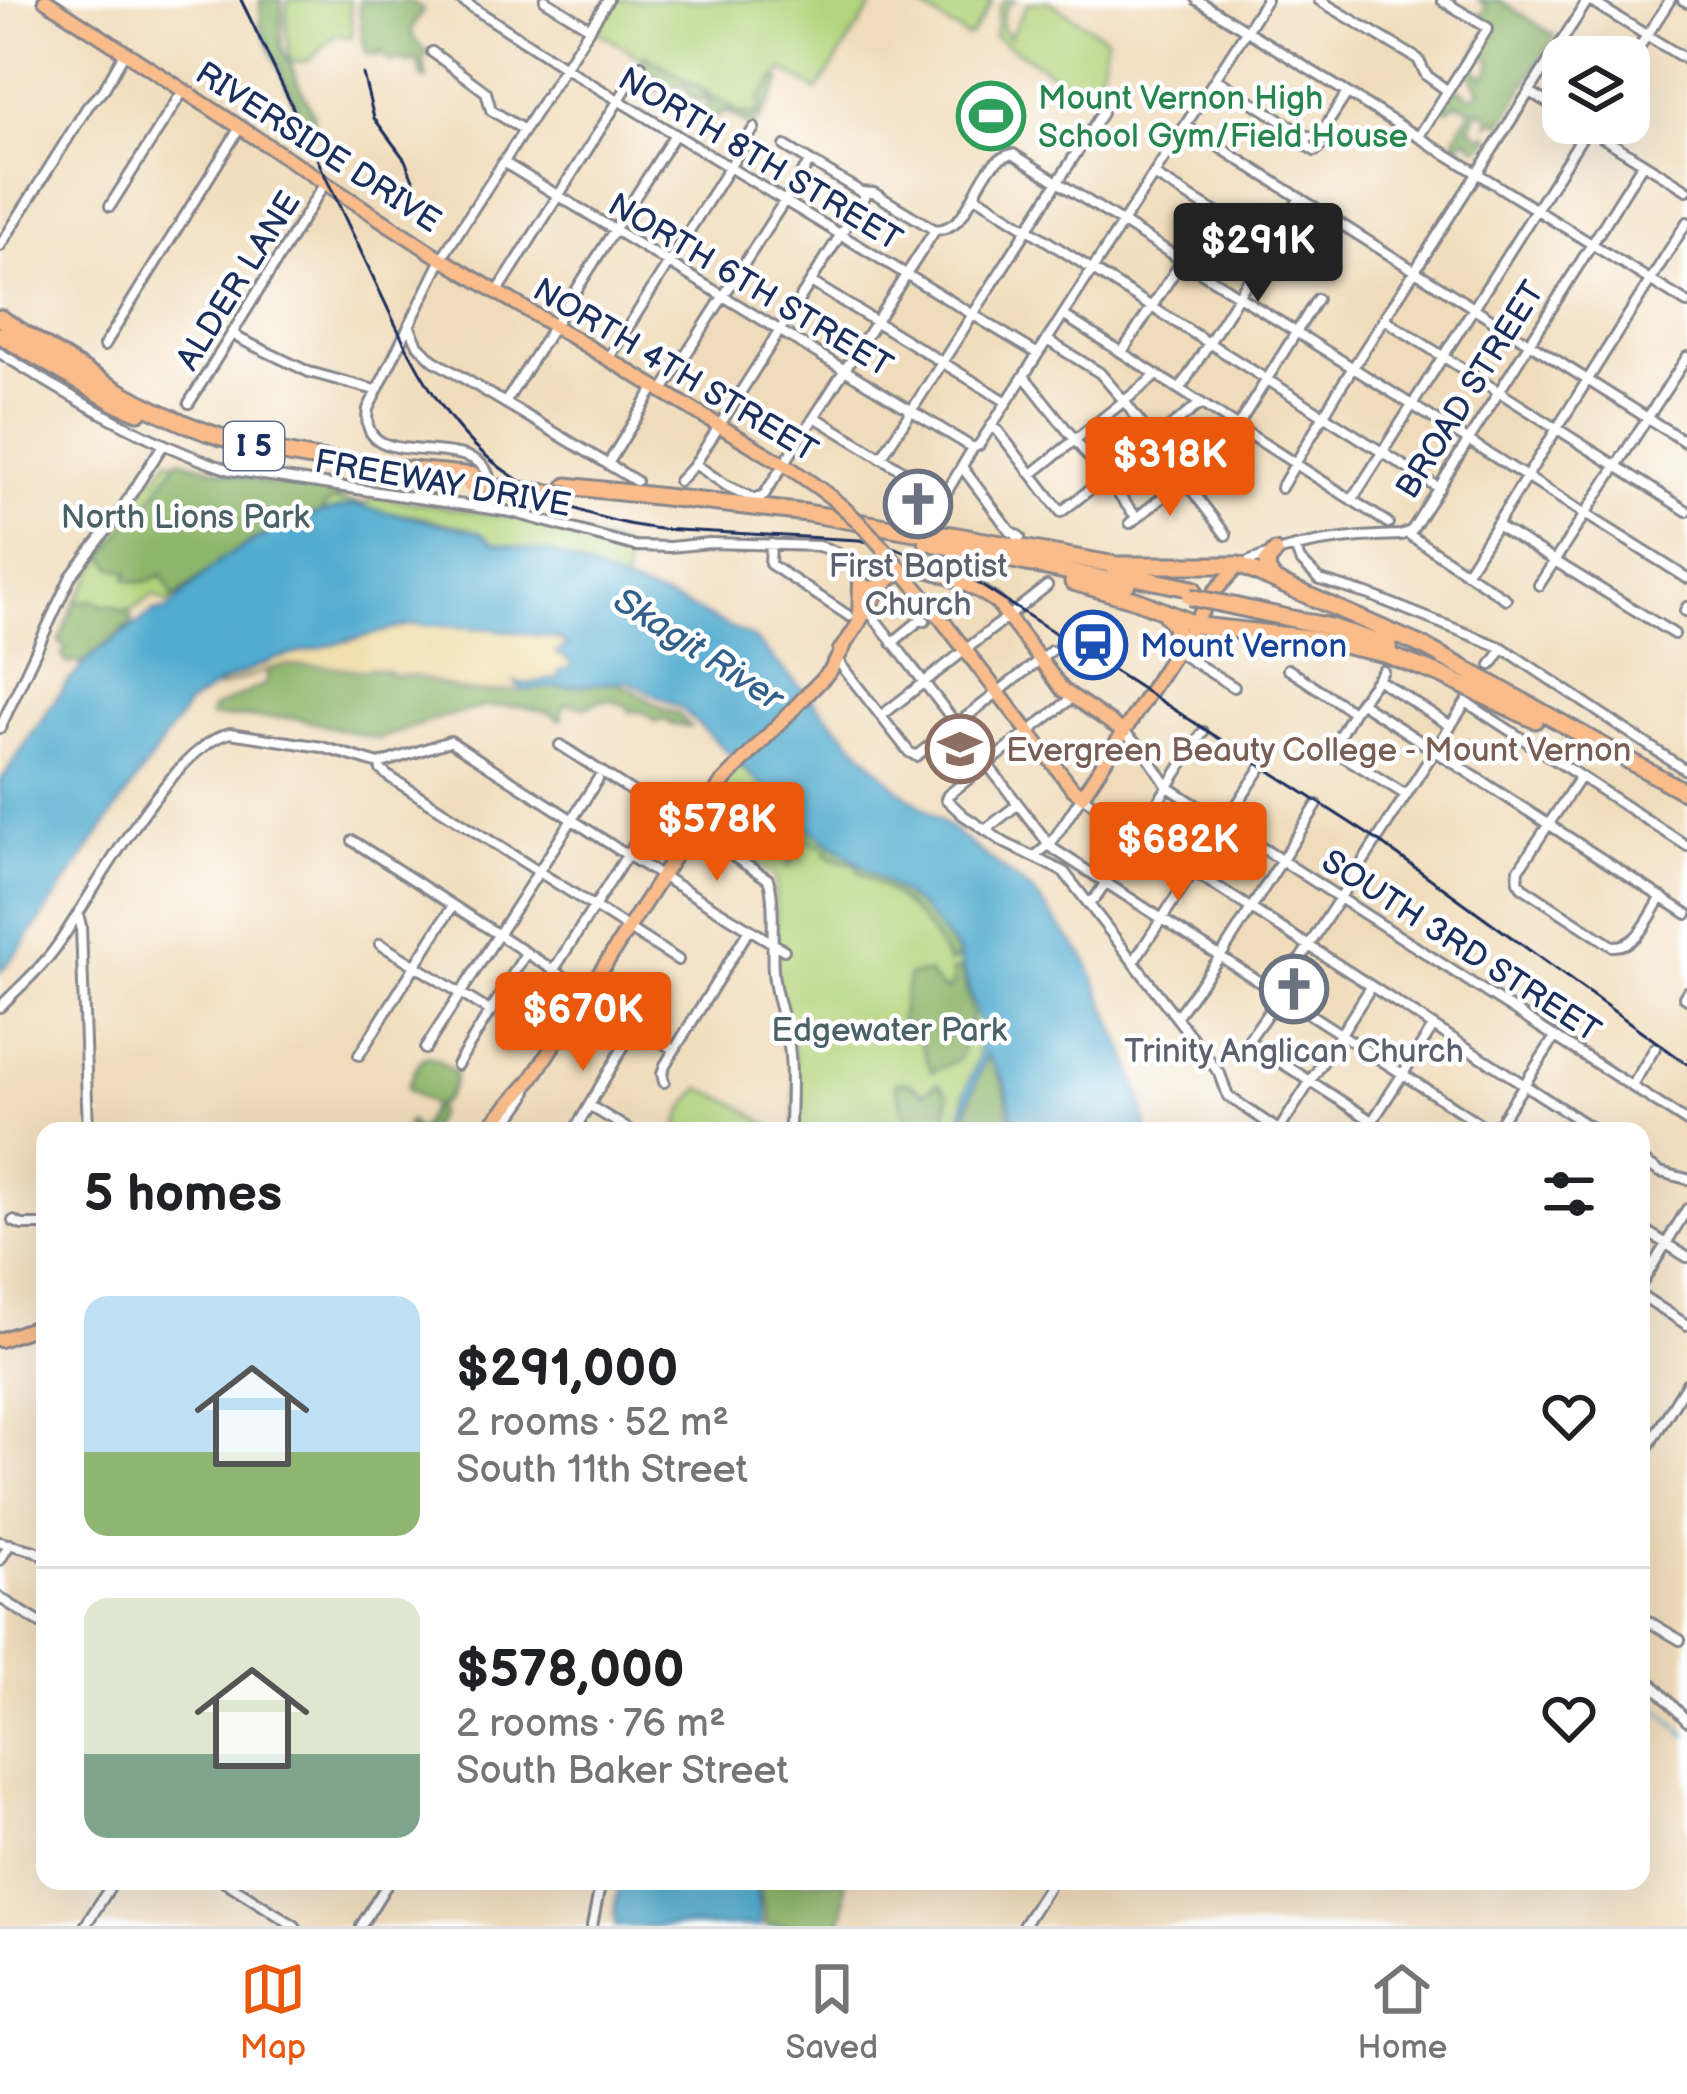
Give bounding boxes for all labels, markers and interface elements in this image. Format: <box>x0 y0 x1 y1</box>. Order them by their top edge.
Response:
map controls <box>1542 36 1650 144</box>
button: layers <box>1542 36 1650 144</box>
street label: RIVERSIDE DRIVE <box>188 54 448 242</box>
street label: NORTH 8TH STREET <box>611 59 909 260</box>
place label: Mount Vernon High School Gym/Field House <box>1038 79 1408 157</box>
sports icon: Mount Vernon High School Gym/Field House <box>956 81 1026 151</box>
street label: ALDER LANE <box>168 184 309 378</box>
street label: NORTH 6TH STREET <box>601 185 900 387</box>
pin: $291K <box>1174 203 1342 305</box>
text: $291K <box>1201 218 1315 265</box>
street label: NORTH 4TH STREET <box>526 270 825 472</box>
street label: BROAD STREET <box>1388 274 1554 506</box>
pin: $318K <box>1086 417 1254 519</box>
road number: I 5 <box>224 422 284 470</box>
text: $318K <box>1113 432 1227 479</box>
street label: FREEWAY DRIVE <box>312 442 574 526</box>
church icon: First Baptist Church <box>883 469 953 539</box>
park label: North Lions Park <box>61 498 310 538</box>
place label: First Baptist Church <box>828 547 1008 625</box>
water label: Skagit River <box>605 579 793 722</box>
station icon: Mount Vernon <box>1058 610 1128 680</box>
place label: Mount Vernon <box>1140 627 1347 667</box>
school or university icon: Evergreen Beauty College - Mount Vernon <box>925 714 995 784</box>
place label: Evergreen Beauty College - Mount Vernon <box>1006 731 1631 771</box>
pin: $578K <box>633 782 801 884</box>
text: $578K <box>657 797 777 844</box>
pin: $682K <box>1094 802 1262 904</box>
text: $682K <box>1117 817 1239 864</box>
street label: SOUTH 3RD STREET <box>1314 842 1608 1052</box>
church icon: Trinity Anglican Church <box>1259 954 1329 1024</box>
pin: $670K <box>499 972 667 1074</box>
text: $670K <box>522 987 644 1034</box>
park label: Edgewater Park <box>771 1011 1008 1051</box>
place label: Trinity Anglican Church <box>1124 1032 1464 1072</box>
icon: filters <box>1536 1161 1602 1227</box>
text: 5 homes <box>84 1164 282 1225</box>
text: $291,000 <box>456 1339 678 1400</box>
icon: home <box>180 1344 324 1488</box>
icon: heart <box>1536 1383 1602 1449</box>
text: 2 rooms · 52 m² <box>456 1400 729 1447</box>
text: South 11th Street <box>456 1447 748 1494</box>
text: $578,000 <box>456 1640 684 1701</box>
icon: home <box>180 1646 324 1790</box>
icon: heart <box>1536 1685 1602 1751</box>
text: 2 rooms · 76 m² <box>456 1701 726 1748</box>
text: South Baker Street <box>456 1748 788 1795</box>
tab: Map <box>240 1956 306 2068</box>
tab: Saved <box>785 1956 878 2068</box>
tab: Home <box>1358 1956 1447 2068</box>

